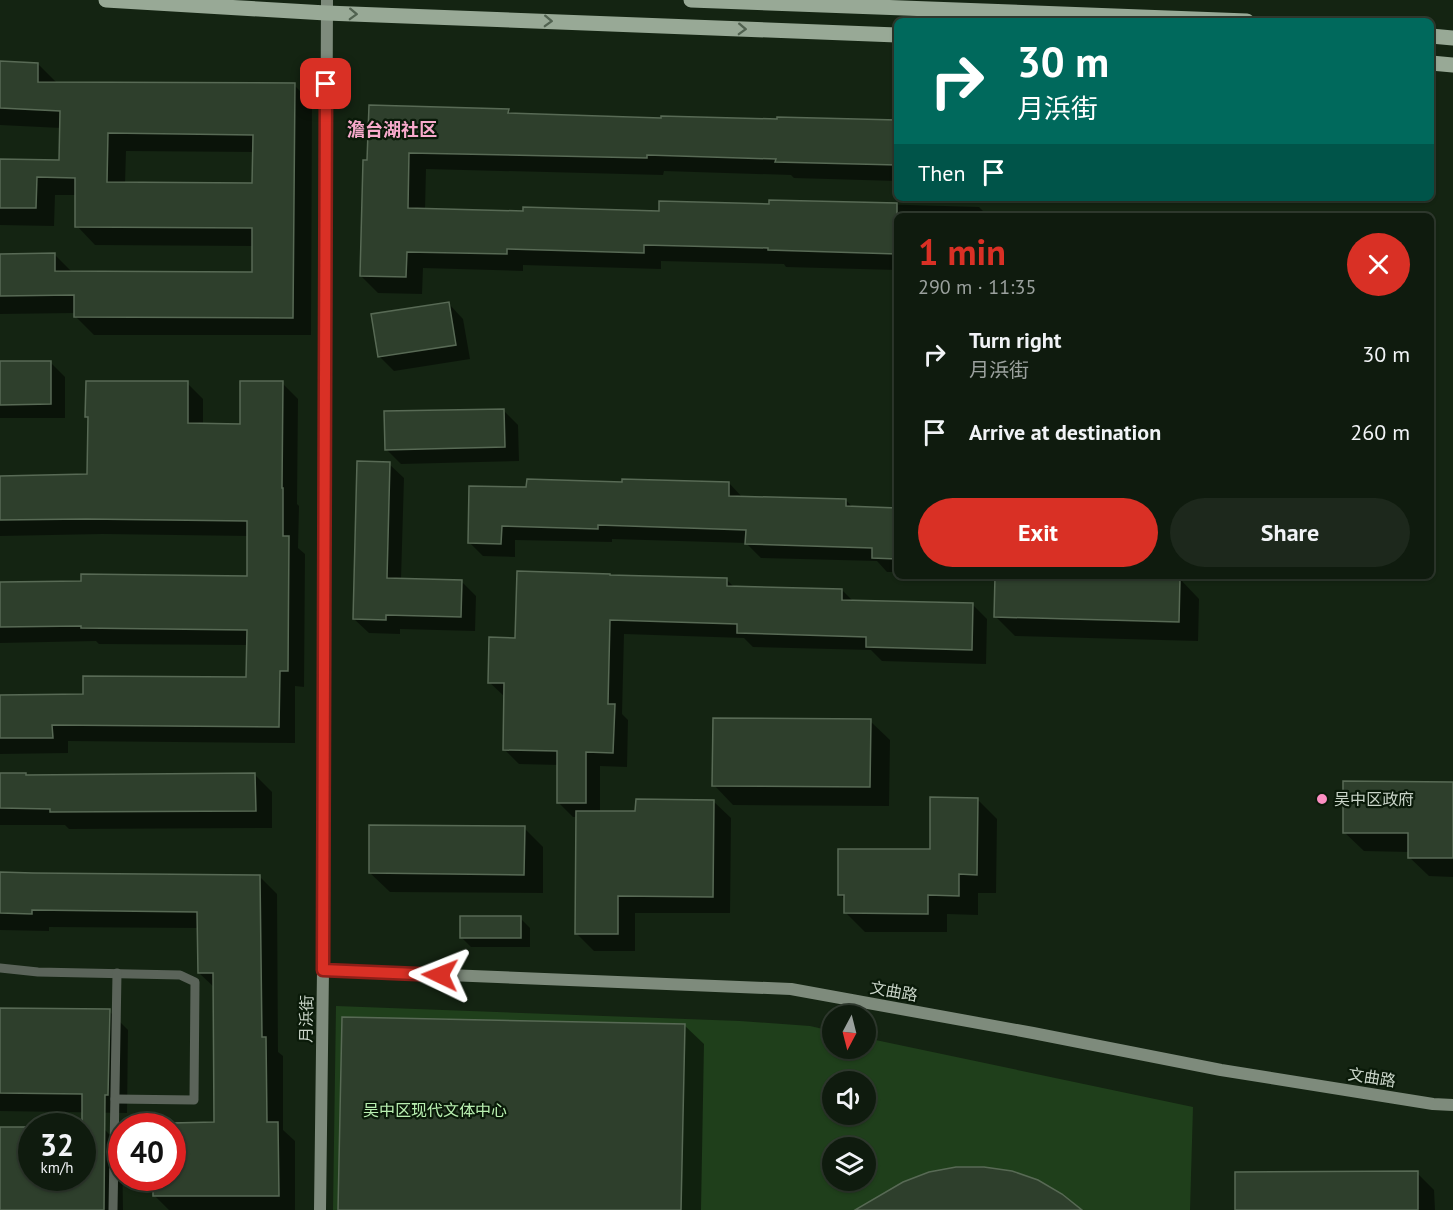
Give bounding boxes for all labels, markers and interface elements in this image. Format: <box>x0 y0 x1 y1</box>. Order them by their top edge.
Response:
one-way arrow <box>348 7 357 20</box>
one-way arrow <box>543 15 552 28</box>
one-way arrow <box>738 23 747 35</box>
text: 30 m <box>1017 34 1109 89</box>
icon: right <box>918 42 996 120</box>
pin <box>300 58 351 109</box>
icon: arrive <box>309 67 342 100</box>
text: 月浜街 <box>1017 91 1098 125</box>
district label: 澹台湖社区 <box>347 118 437 141</box>
icon: arrive <box>977 156 1010 189</box>
text: Then <box>918 159 965 187</box>
text: 1 min <box>918 228 1006 275</box>
button: close <box>1347 233 1410 296</box>
text: 290 m · 11:35 <box>918 274 1036 300</box>
text: Turn right <box>969 326 1061 354</box>
icon: right <box>918 338 951 371</box>
text: 30 m <box>1362 340 1410 368</box>
text: 月浜街 <box>969 357 1029 383</box>
icon: arrive <box>918 416 951 449</box>
text: Arrive at destination <box>969 418 1161 446</box>
text: 260 m <box>1350 418 1410 446</box>
button: Exit <box>918 498 1158 567</box>
button: Share <box>1170 498 1410 567</box>
place label: 吴中区政府 <box>1334 789 1414 809</box>
marker: 吴中区政府 <box>1315 792 1329 806</box>
position arrow <box>408 943 472 1007</box>
street label: 文曲路 <box>869 977 919 1005</box>
street label: 月浜街 <box>296 995 316 1043</box>
north arrow <box>822 1005 876 1059</box>
map controls <box>822 1005 876 1191</box>
street label: 文曲路 <box>1347 1063 1397 1091</box>
button: sound <box>822 1071 876 1125</box>
park label: 吴中区现代文体中心 <box>363 1100 507 1120</box>
speed limit sign: 40 <box>108 1113 186 1191</box>
text: 32 <box>40 1125 74 1164</box>
button: layers <box>822 1137 876 1191</box>
text: km/h <box>41 1158 73 1177</box>

